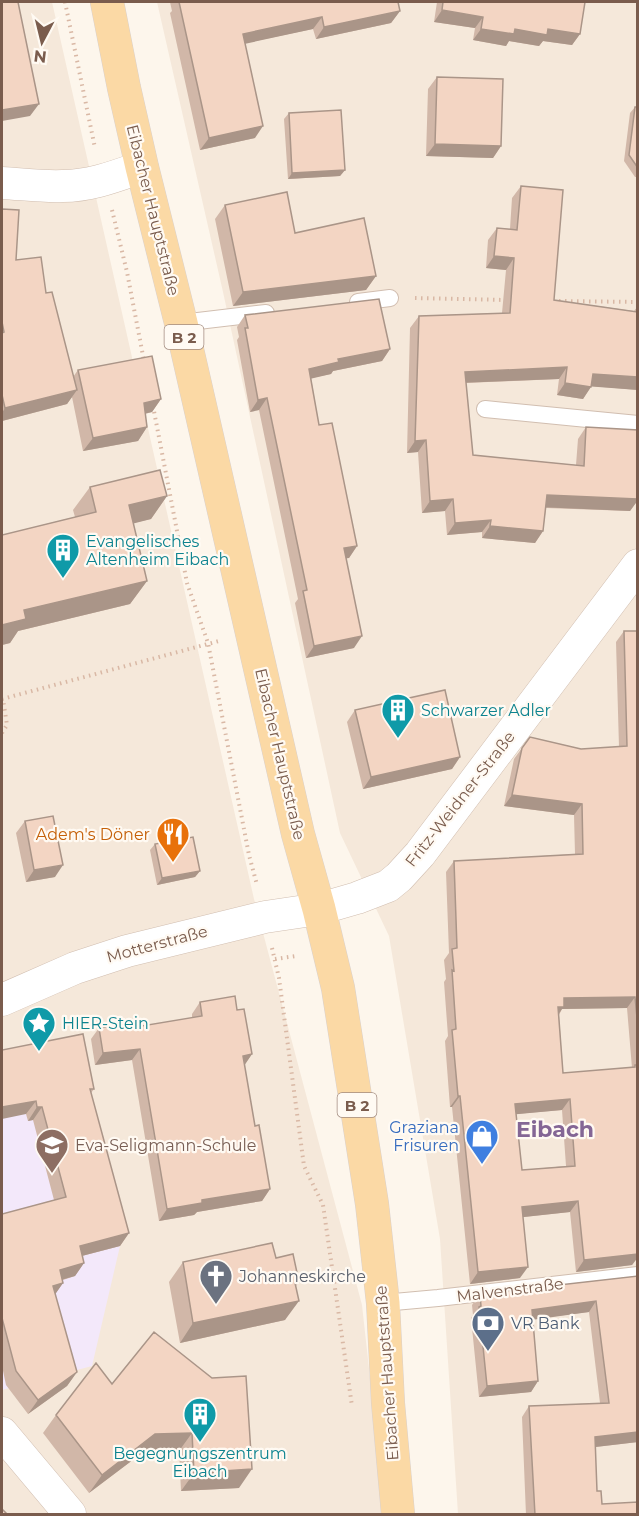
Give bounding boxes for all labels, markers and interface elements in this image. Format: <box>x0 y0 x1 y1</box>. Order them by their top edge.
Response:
north arrow <box>12 12 72 72</box>
text: N <box>33 46 48 67</box>
street label: Eibacher Hauptstraße <box>123 122 183 298</box>
road number: B 2 <box>164 325 204 349</box>
building icon: Evangelisches Altenheim Eibach <box>45 532 81 579</box>
place label: Evangelisches Altenheim Eibach <box>86 532 229 569</box>
street label: Eibacher Hauptstraße <box>251 666 309 842</box>
building icon: Schwarzer Adler <box>380 692 416 739</box>
place label: Schwarzer Adler <box>421 701 551 720</box>
street label: Fritz-Weidner-Straße <box>401 727 519 871</box>
restaurant icon: Adem's Döner <box>155 816 191 863</box>
place label: Adem's Döner <box>36 825 150 844</box>
street label: Motterstraße <box>104 921 210 967</box>
place icon: HIER-Stein <box>21 1005 57 1052</box>
place label: HIER-Stein <box>62 1014 149 1033</box>
road number: B 2 <box>338 1093 376 1117</box>
district label: Eibach <box>516 1116 594 1143</box>
place label: Graziana Frisuren <box>389 1118 459 1155</box>
shop icon: Graziana Frisuren <box>464 1118 500 1165</box>
school or university icon: Eva-Seligmann-Schule <box>34 1127 70 1174</box>
place label: Eva-Seligmann-Schule <box>75 1136 256 1155</box>
church icon: Johanneskirche <box>198 1258 234 1305</box>
place label: Johanneskirche <box>238 1267 366 1286</box>
street label: Malvenstraße <box>455 1274 565 1306</box>
street label: Eibacher Hauptstraße <box>371 1285 403 1461</box>
bank icon: VR Bank <box>470 1305 506 1352</box>
place label: VR Bank <box>511 1314 580 1333</box>
building icon: Begegnungszentrum Eibach <box>182 1396 218 1443</box>
place label: Begegnungszentrum Eibach <box>113 1444 287 1481</box>

